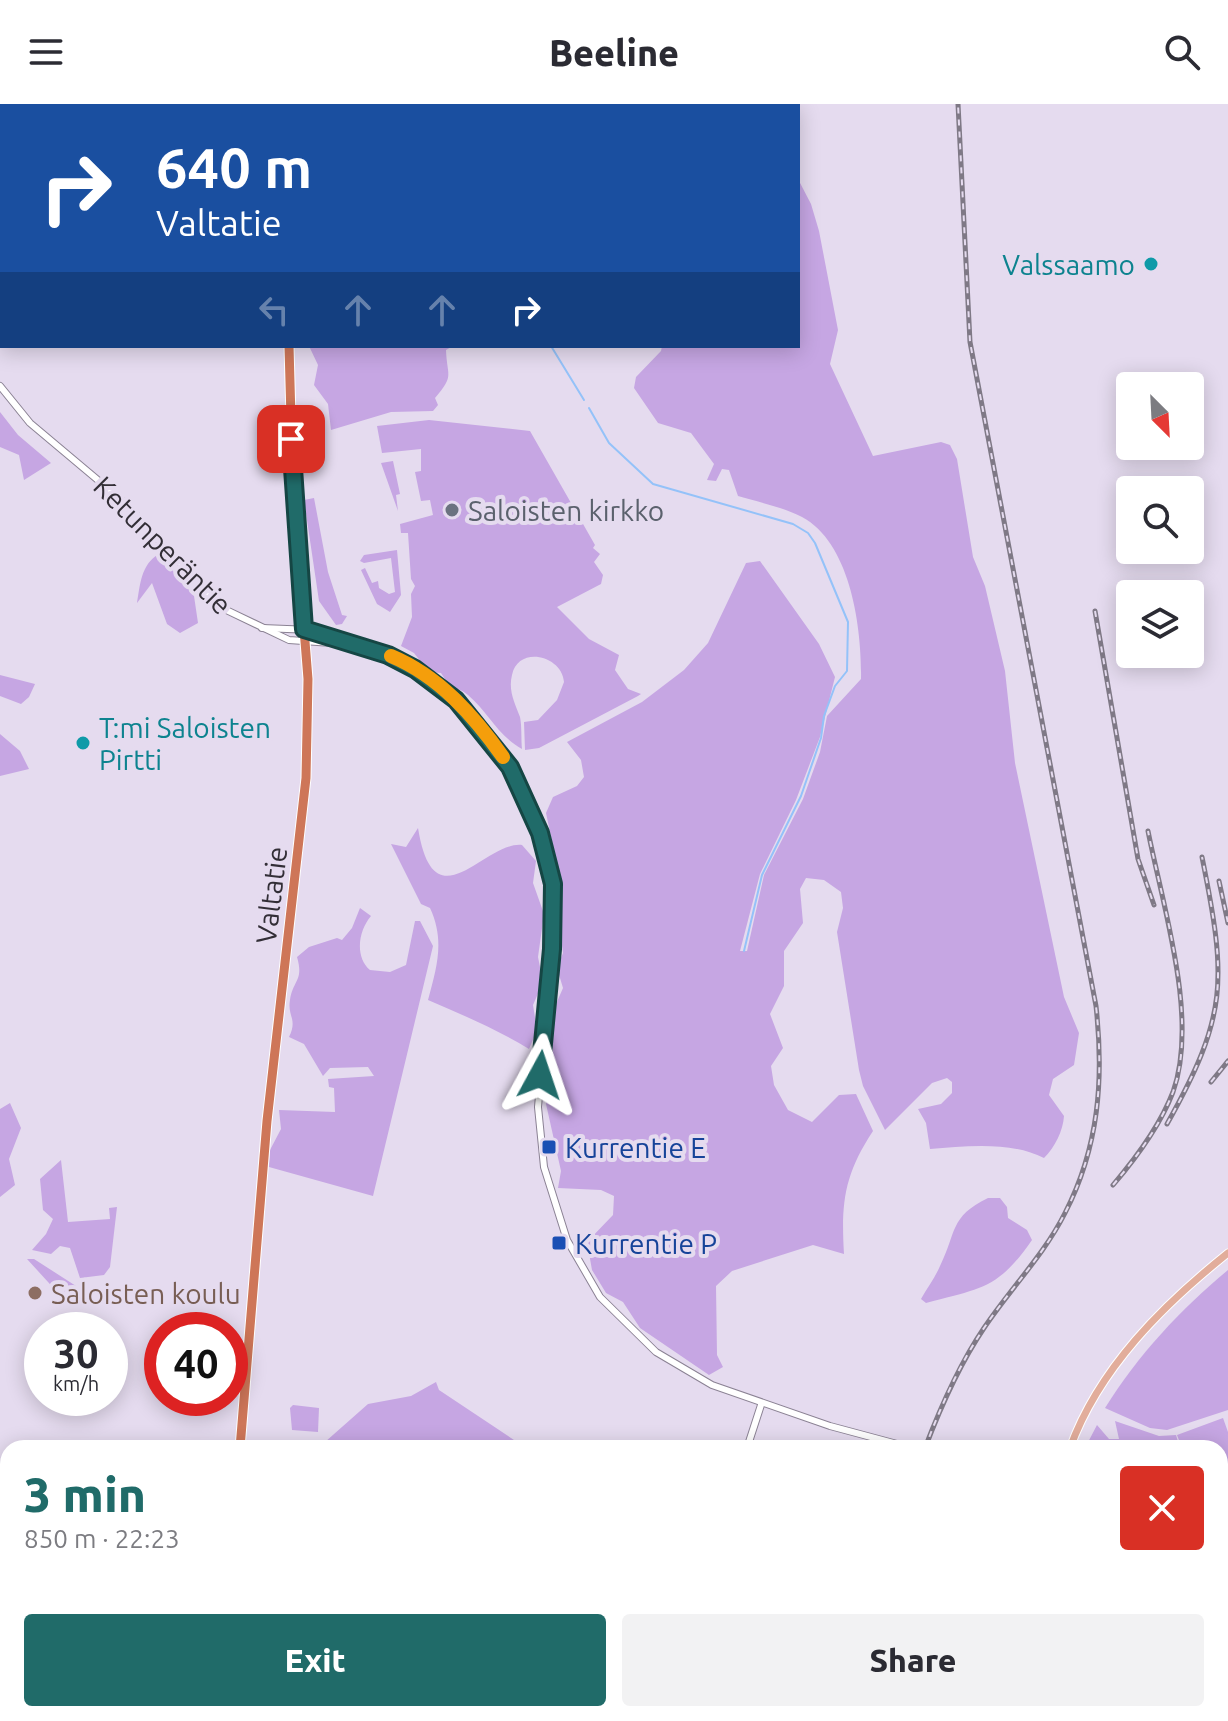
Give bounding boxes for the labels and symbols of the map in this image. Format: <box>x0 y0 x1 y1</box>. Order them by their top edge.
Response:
place label: Valssaamo <box>1002 249 1135 280</box>
marker: Valssaamo <box>1142 255 1160 273</box>
north arrow <box>1116 372 1204 460</box>
pin <box>257 405 325 473</box>
street label: Ketunperäntie <box>88 470 238 620</box>
place label: Saloisten kirkko <box>468 495 664 526</box>
marker: Saloisten kirkko <box>443 501 461 519</box>
place label: T:mi Saloisten Pirtti <box>99 712 271 775</box>
marker: T:mi Saloisten Pirtti <box>74 734 92 752</box>
street label: Valtatie <box>250 845 292 945</box>
position arrow <box>498 1033 582 1117</box>
place label: Kurrentie E <box>565 1132 706 1163</box>
marker: Kurrentie E <box>540 1138 558 1156</box>
place label: Kurrentie P <box>575 1228 717 1259</box>
marker: Kurrentie P <box>550 1234 568 1252</box>
place label: Saloisten koulu <box>51 1278 241 1309</box>
marker: Saloisten koulu <box>26 1284 44 1302</box>
speed limit sign: 40 <box>144 1312 248 1416</box>

